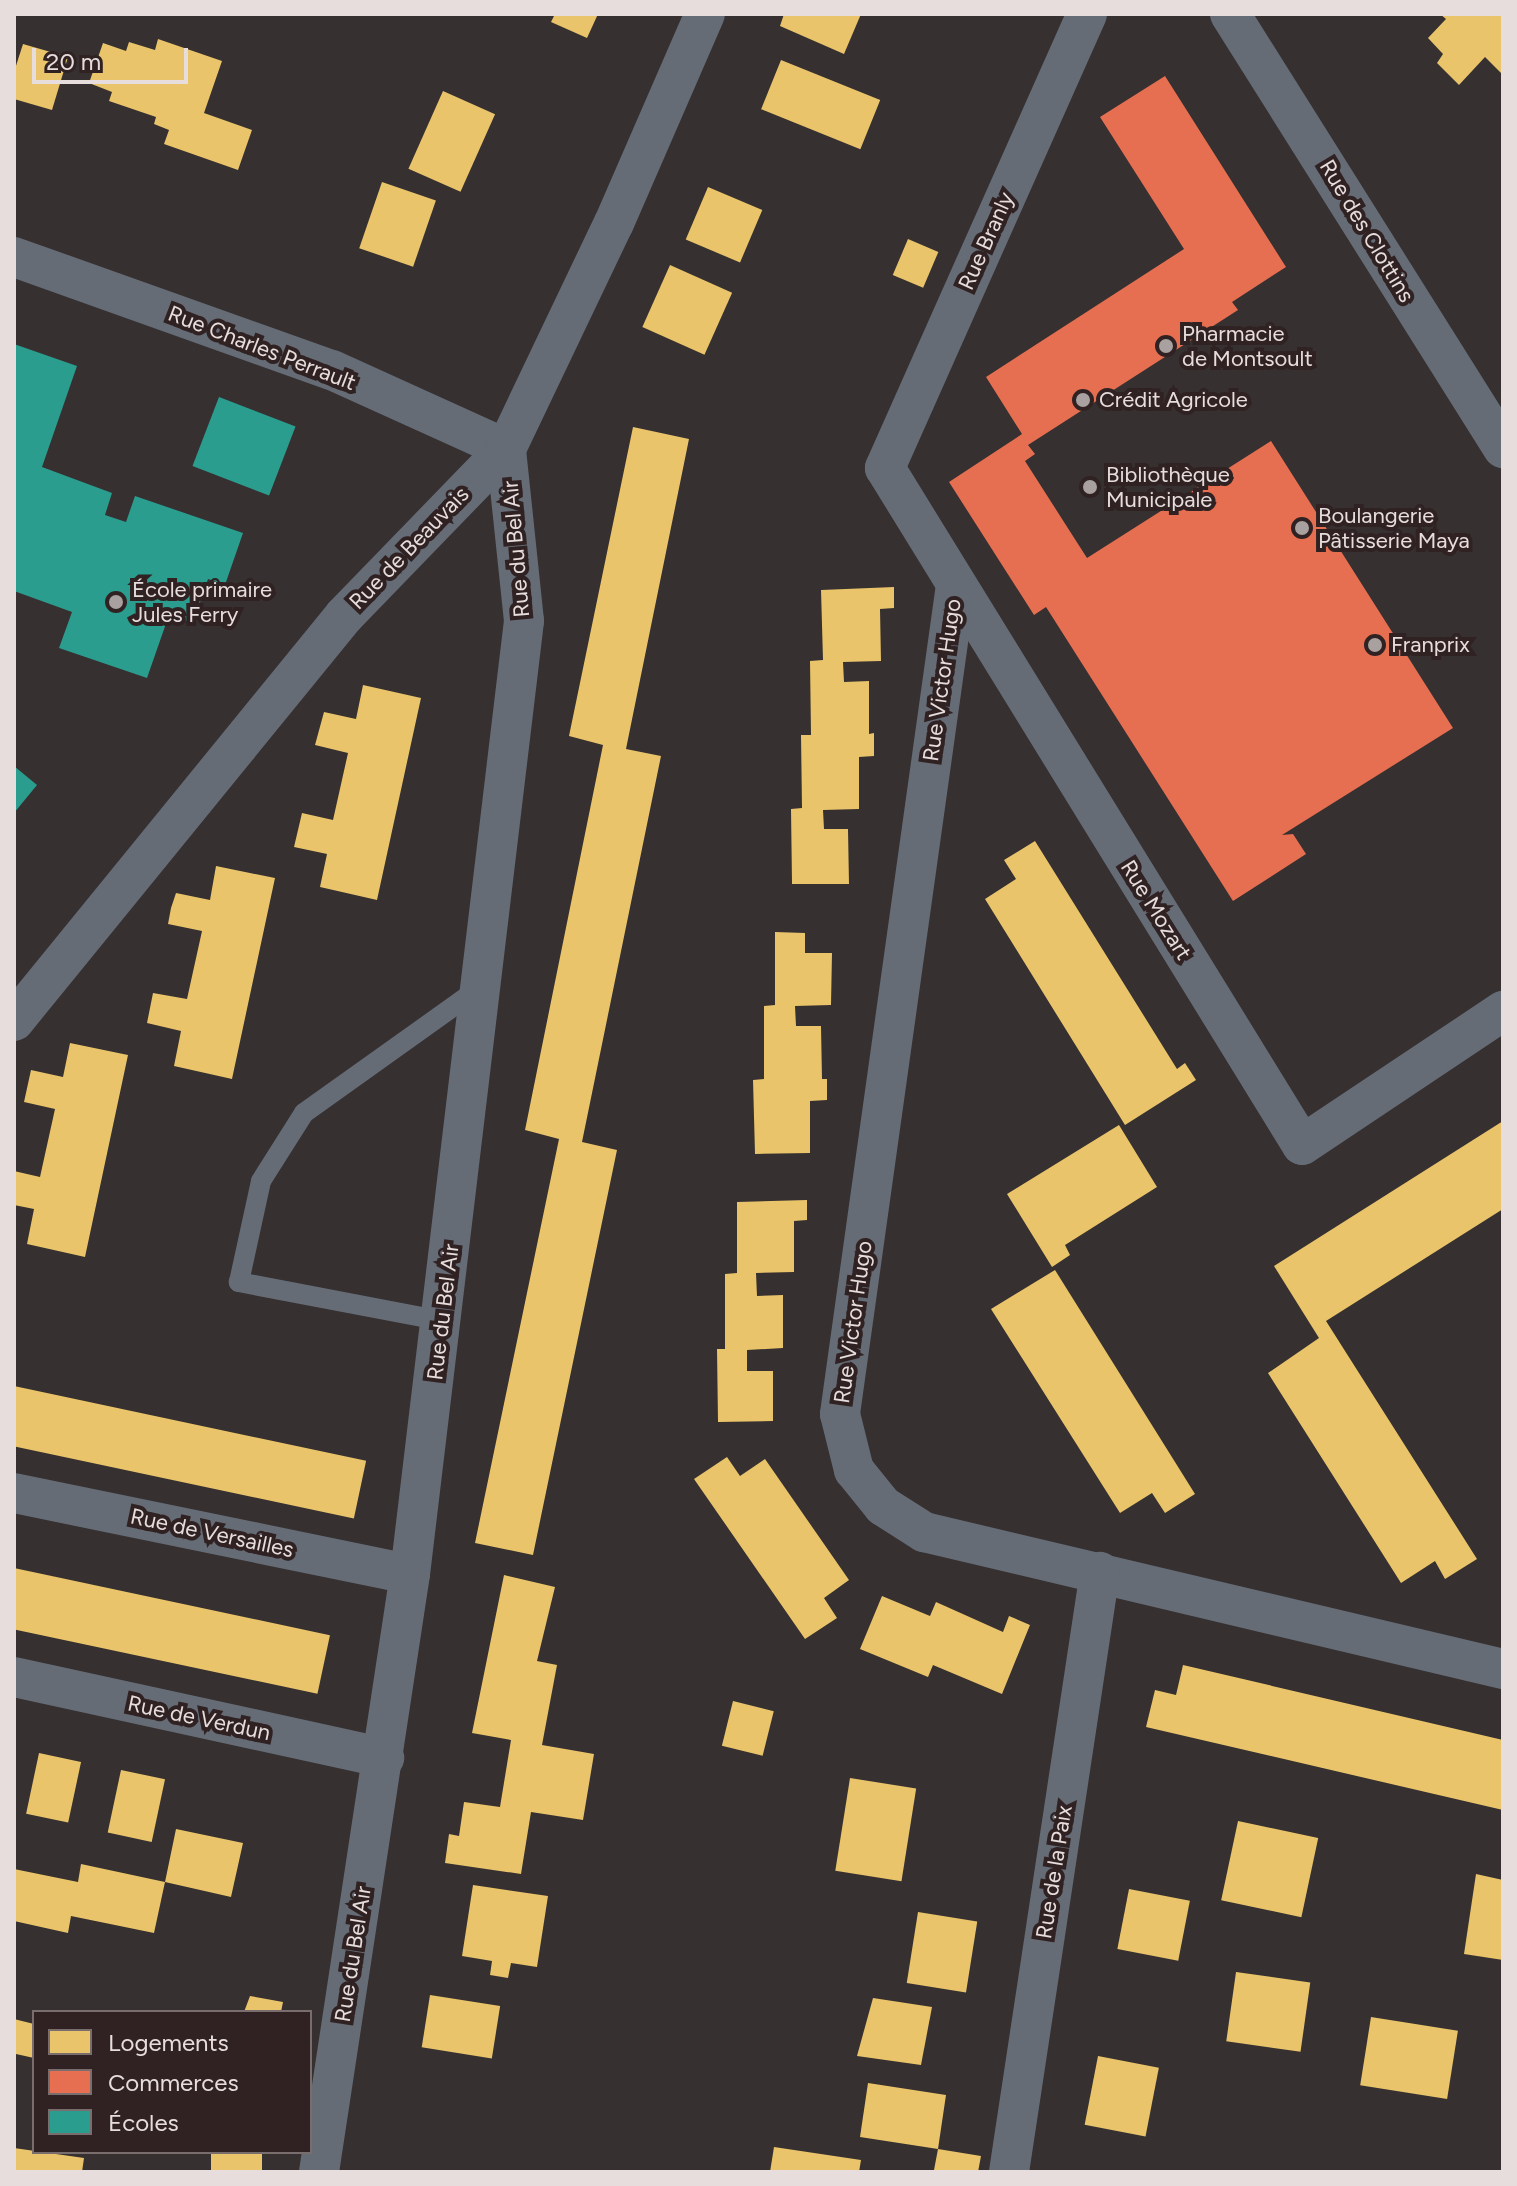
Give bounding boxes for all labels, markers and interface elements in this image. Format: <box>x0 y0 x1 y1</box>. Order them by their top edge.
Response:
scale bar <box>36 32 192 82</box>
text: 20 m <box>46 47 101 76</box>
street label: Rue des Clottins <box>1314 155 1420 307</box>
street label: Rue Branly <box>953 188 1019 294</box>
street label: Rue Charles Perrault <box>164 300 360 396</box>
place label: Pharmacie de Montsoult <box>1182 320 1313 372</box>
marker: Pharmacie de Montsoult <box>1157 337 1175 355</box>
place label: Crédit Agricole <box>1099 387 1248 413</box>
marker: Crédit Agricole <box>1074 391 1092 409</box>
place label: Bibliothèque Municipale <box>1106 461 1230 512</box>
marker: Bibliothèque Municipale <box>1081 478 1099 496</box>
street label: Rue du Bel Air <box>497 479 535 619</box>
street label: Rue de Beauvais <box>344 481 474 615</box>
place label: Boulangerie Pâtisserie Maya <box>1318 502 1470 554</box>
marker: Boulangerie Pâtisserie Maya <box>1293 519 1311 537</box>
place label: École primaire Jules Ferry <box>132 576 272 628</box>
marker: École primaire Jules Ferry <box>107 593 125 611</box>
street label: Rue Victor Hugo <box>918 597 966 763</box>
place label: Franprix <box>1391 632 1470 658</box>
marker: Franprix <box>1366 636 1384 654</box>
street label: Rue Mozart <box>1115 855 1197 965</box>
street label: Rue Victor Hugo <box>829 1239 877 1405</box>
street label: Rue du Bel Air <box>422 1242 464 1382</box>
street label: Rue de Versailles <box>128 1503 296 1563</box>
street label: Rue de Verdun <box>125 1690 273 1746</box>
street label: Rue de la Paix <box>1030 1803 1078 1941</box>
street label: Rue du Bel Air <box>329 1884 377 2024</box>
legend <box>32 2010 312 2154</box>
text: Logements <box>108 2028 229 2057</box>
text: Commerces <box>108 2068 239 2097</box>
text: Écoles <box>108 2108 179 2137</box>

